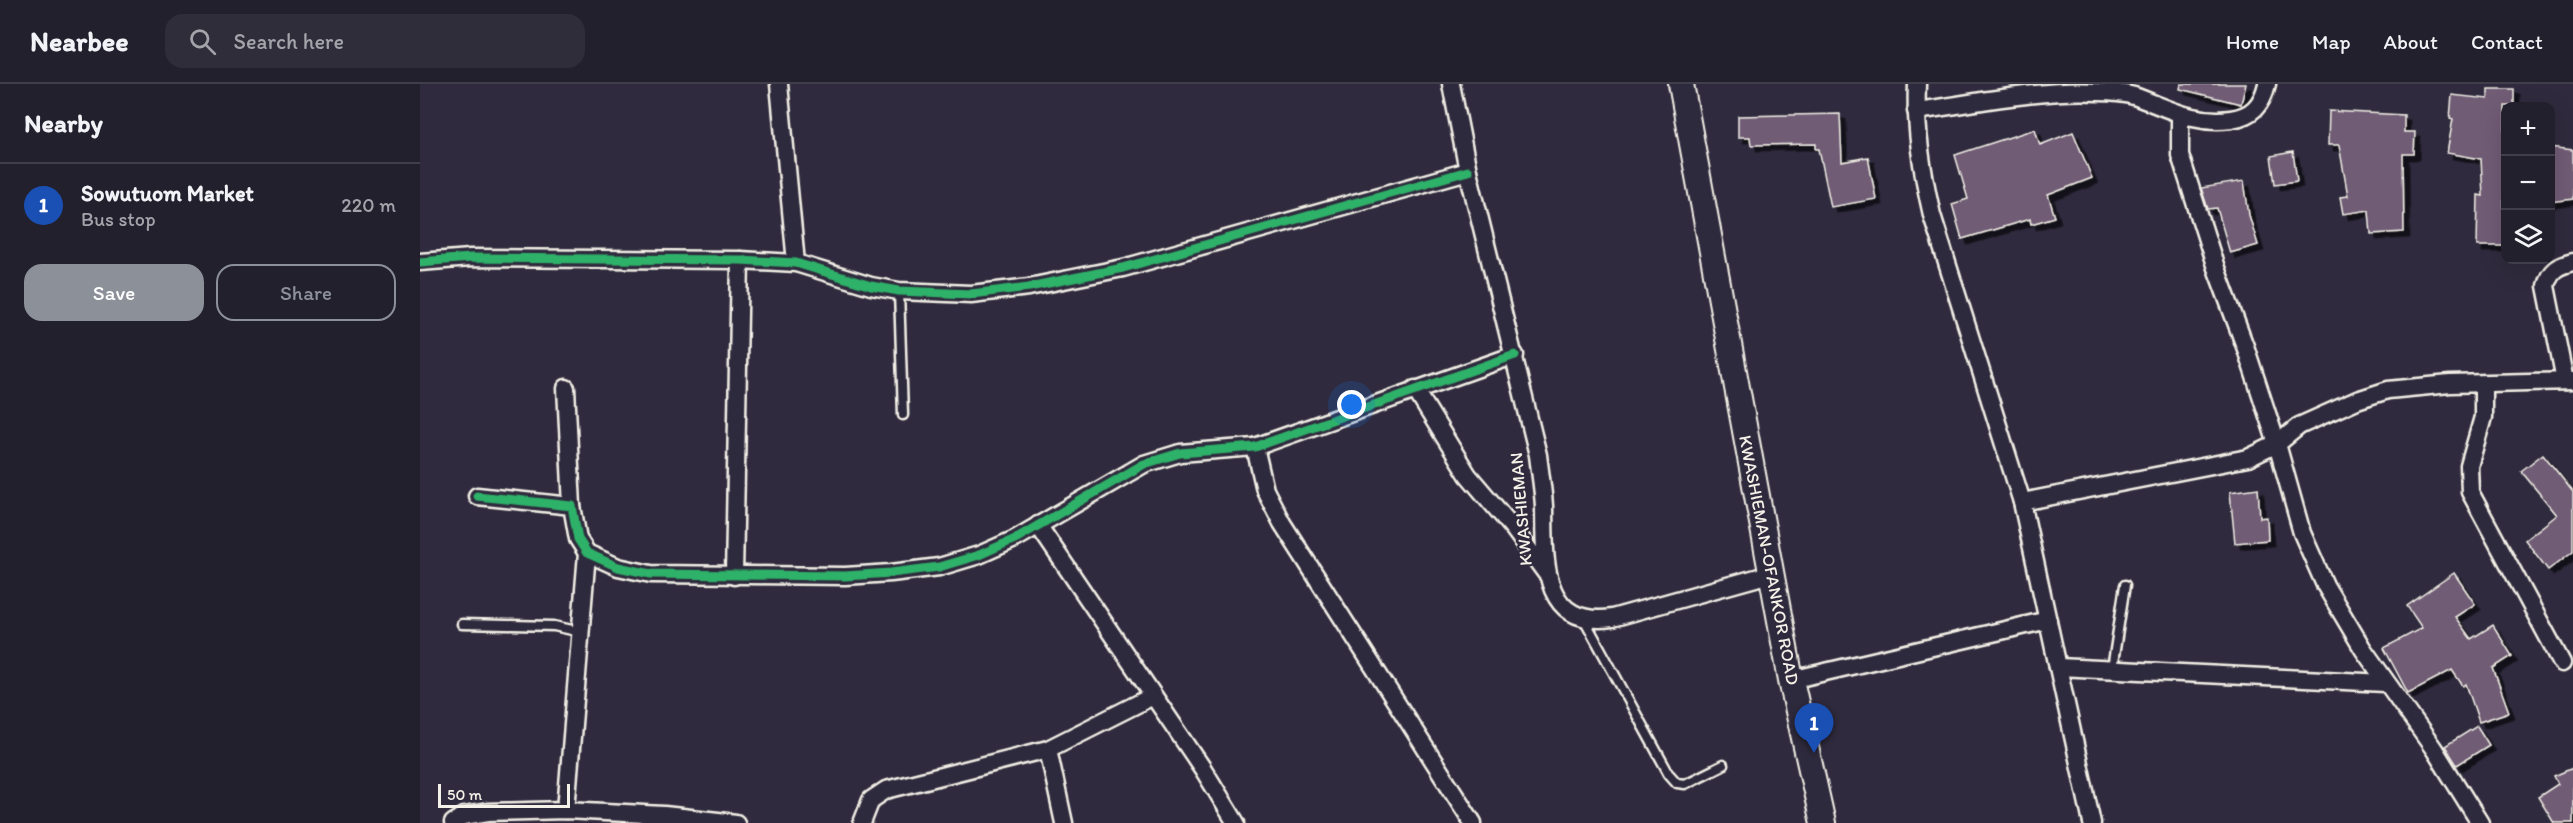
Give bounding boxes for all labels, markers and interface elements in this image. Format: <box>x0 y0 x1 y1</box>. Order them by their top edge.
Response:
search box <box>165 14 585 68</box>
text: Nearbee <box>30 24 129 58</box>
icon: search <box>186 25 219 58</box>
text: Search here <box>234 28 344 55</box>
text: Home <box>2226 29 2279 54</box>
text: Map <box>2312 29 2351 54</box>
text: About <box>2384 29 2438 54</box>
text: Contact <box>2471 29 2543 54</box>
map controls <box>2501 102 2555 264</box>
button: + <box>2501 102 2555 156</box>
text: Nearby <box>24 107 103 139</box>
button: − <box>2501 156 2555 210</box>
text: Sowutuom Market <box>81 180 254 207</box>
text: 1 <box>39 193 48 217</box>
text: 220 m <box>341 193 396 217</box>
text: Bus stop <box>81 207 156 231</box>
button: layers <box>2501 210 2555 264</box>
button: Save <box>24 264 204 321</box>
button: Share <box>216 264 396 321</box>
your location <box>1337 390 1366 419</box>
street label: KWASHIEMAN-OFANKOR ROAD <box>1734 433 1804 687</box>
street label: KWASHIEMAN <box>1505 451 1537 567</box>
pin: 1 <box>1794 704 1834 753</box>
scale bar <box>438 781 570 808</box>
text: 50 m <box>447 785 482 804</box>

